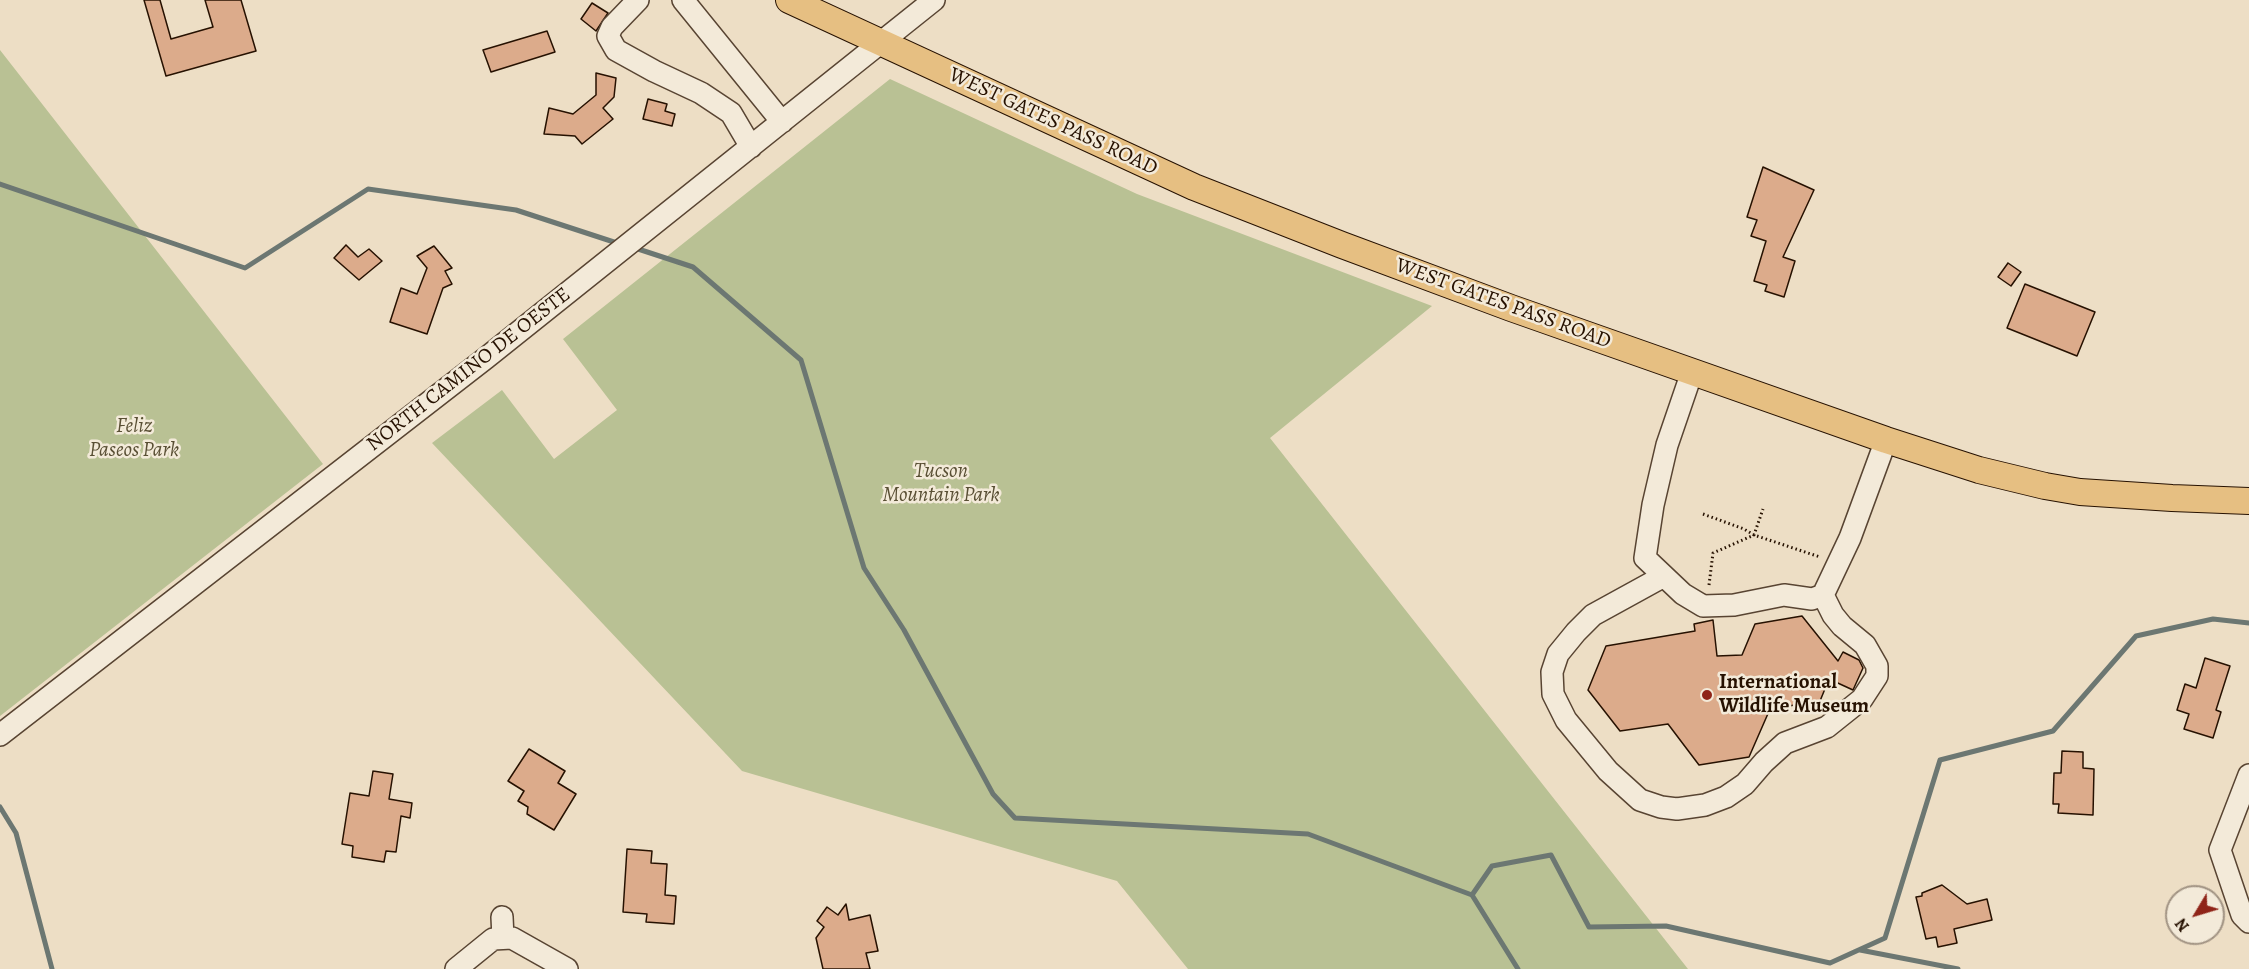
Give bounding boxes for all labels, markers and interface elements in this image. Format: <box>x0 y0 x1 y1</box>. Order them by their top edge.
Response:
street label: WEST GATES PASS ROAD <box>945 63 1161 181</box>
street label: WEST GATES PASS ROAD <box>1392 253 1614 355</box>
street label: NORTH CAMINO DE OESTE <box>362 283 576 457</box>
park label: Feliz Paseos Park <box>89 414 179 464</box>
park label: Tucson Mountain Park <box>882 459 1000 509</box>
place label: International Wildlife Museum <box>1719 670 1869 720</box>
marker: International Wildlife Museum <box>1700 688 1714 702</box>
north arrow <box>2165 885 2225 945</box>
text: N <box>2170 913 2195 936</box>

